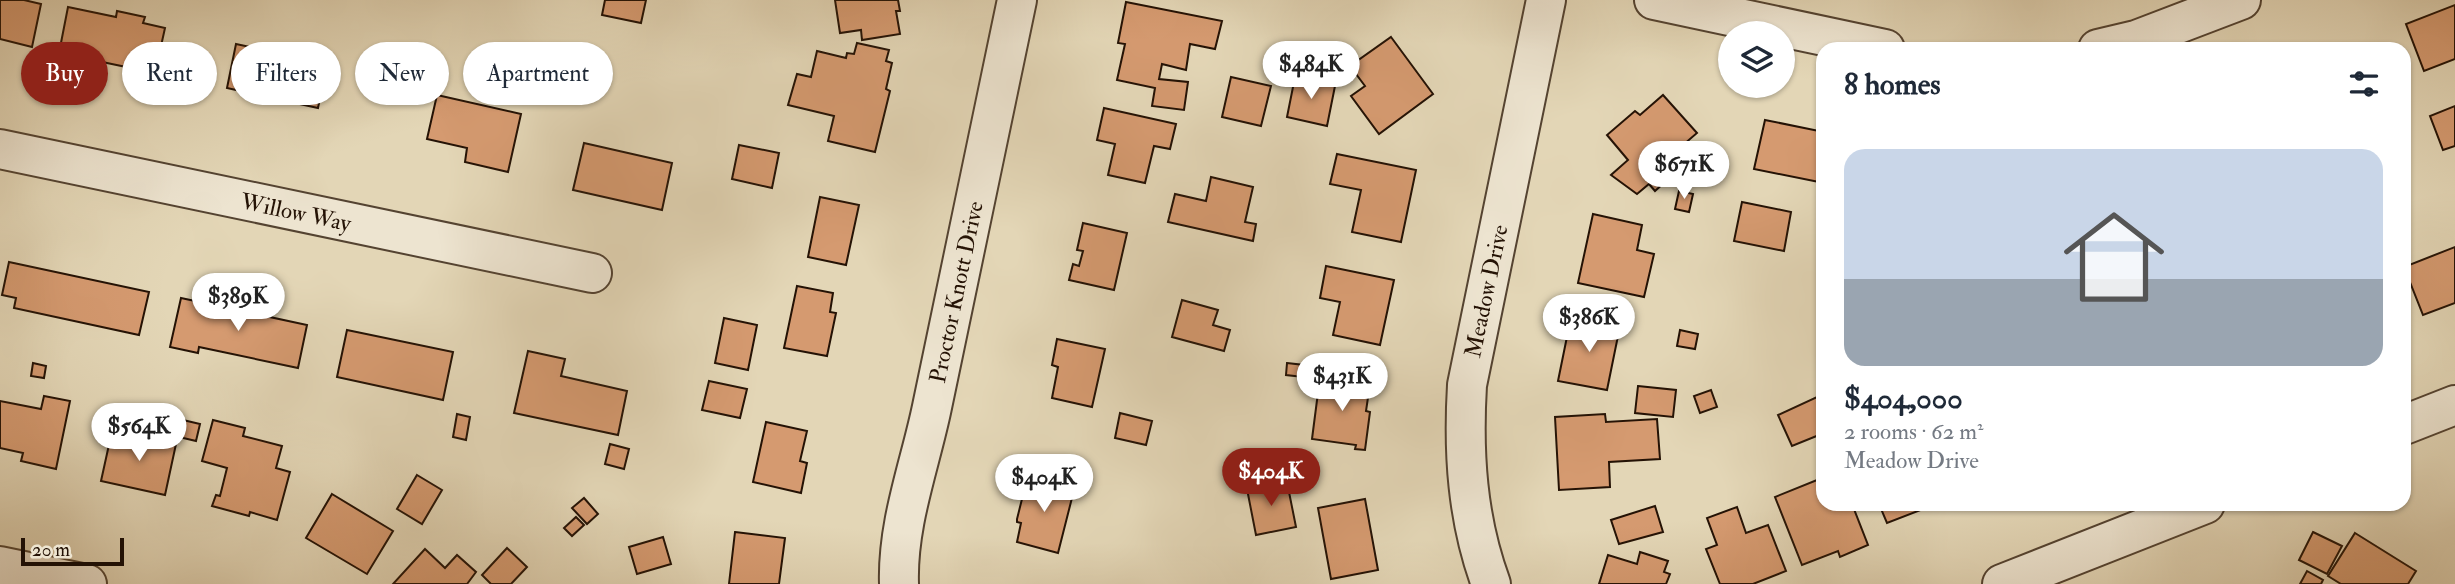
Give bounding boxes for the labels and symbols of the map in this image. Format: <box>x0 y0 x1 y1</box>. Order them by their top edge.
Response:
pin: $484K <box>1262 42 1360 101</box>
pin: $671K <box>1635 142 1733 201</box>
street label: Willow Way <box>237 186 354 238</box>
street label: Proctor Knott Drive <box>923 198 990 386</box>
street label: Meadow Drive <box>1458 222 1515 360</box>
pin: $389K <box>189 274 287 333</box>
pin: $386K <box>1540 294 1638 354</box>
pin: $431K <box>1293 354 1391 413</box>
pin: $564K <box>90 404 188 463</box>
pin: $404K <box>1222 448 1320 508</box>
pin: $404K <box>995 454 1093 514</box>
scale bar <box>21 535 124 567</box>

